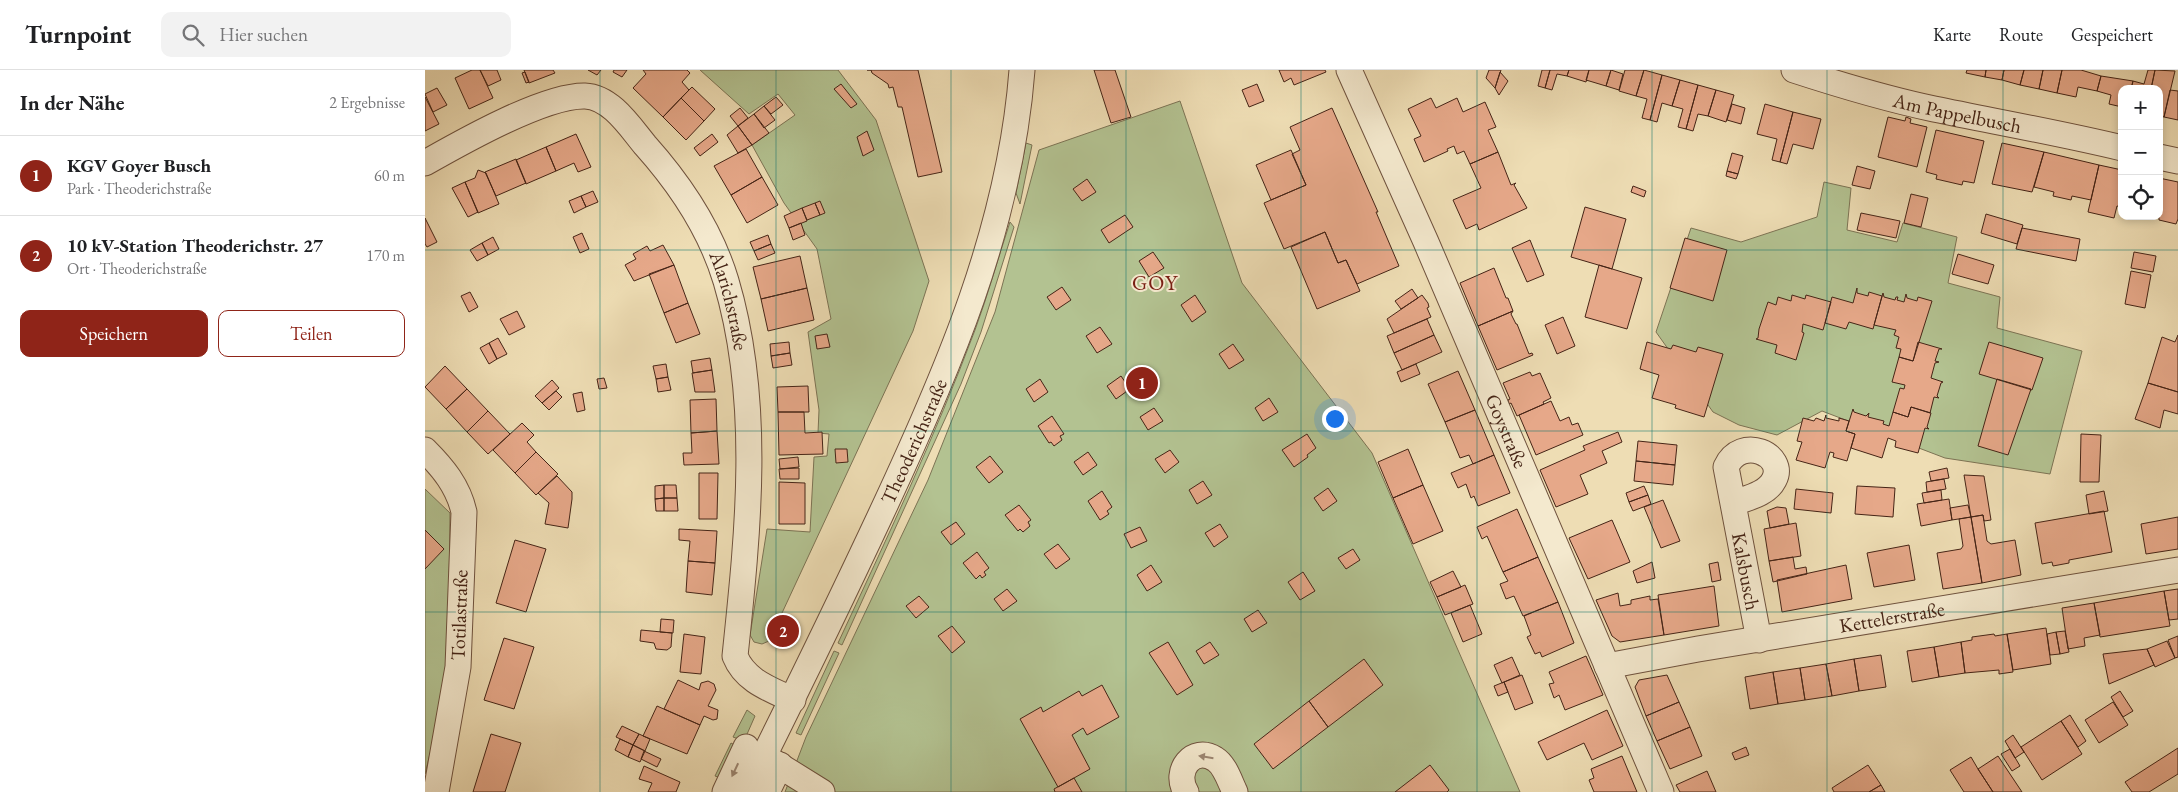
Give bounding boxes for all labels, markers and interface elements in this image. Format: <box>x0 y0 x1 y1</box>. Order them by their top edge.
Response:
search box <box>161 12 511 57</box>
text: Turnpoint <box>25 19 131 50</box>
icon: search <box>179 21 207 49</box>
text: Hier suchen <box>219 22 308 47</box>
text: Karte <box>1933 23 1971 46</box>
text: Route <box>1999 23 2043 46</box>
text: Gespeichert <box>2071 23 2153 46</box>
map controls <box>2118 85 2163 220</box>
button: + <box>2118 85 2163 130</box>
street label: Am Pappelbusch <box>1889 87 2024 139</box>
text: In der Nähe <box>20 89 125 116</box>
text: 2 Ergebnisse <box>329 92 405 113</box>
button: − <box>2118 130 2163 175</box>
text: KGV Goyer Busch <box>67 153 211 178</box>
text: 1 <box>32 165 40 186</box>
text: 60 m <box>374 165 405 186</box>
button: locate <box>2118 175 2163 220</box>
text: Park · Theoderichstraße <box>67 178 211 199</box>
text: 10 kV-Station Theoderichstr. 27 <box>67 233 323 258</box>
text: 2 <box>32 245 40 266</box>
text: 170 m <box>366 245 405 266</box>
street label: Alarichstraße <box>703 246 754 352</box>
text: Ort · Theoderichstraße <box>67 258 207 279</box>
district label: GOY <box>1132 269 1179 296</box>
button: Speichern <box>20 310 208 357</box>
button: Teilen <box>218 310 405 357</box>
pin: 1 <box>1126 364 1158 402</box>
street label: Theoderichstraße <box>875 374 953 508</box>
street label: Goystraße <box>1479 390 1534 472</box>
your location <box>1322 406 1348 432</box>
street label: Kalsbusch <box>1726 530 1766 612</box>
street label: Totilastraße <box>444 569 474 661</box>
street label: Kettelerstraße <box>1837 596 1947 639</box>
pin: 2 <box>767 612 799 650</box>
one-way arrow <box>1198 753 1214 761</box>
one-way arrow <box>731 763 739 777</box>

